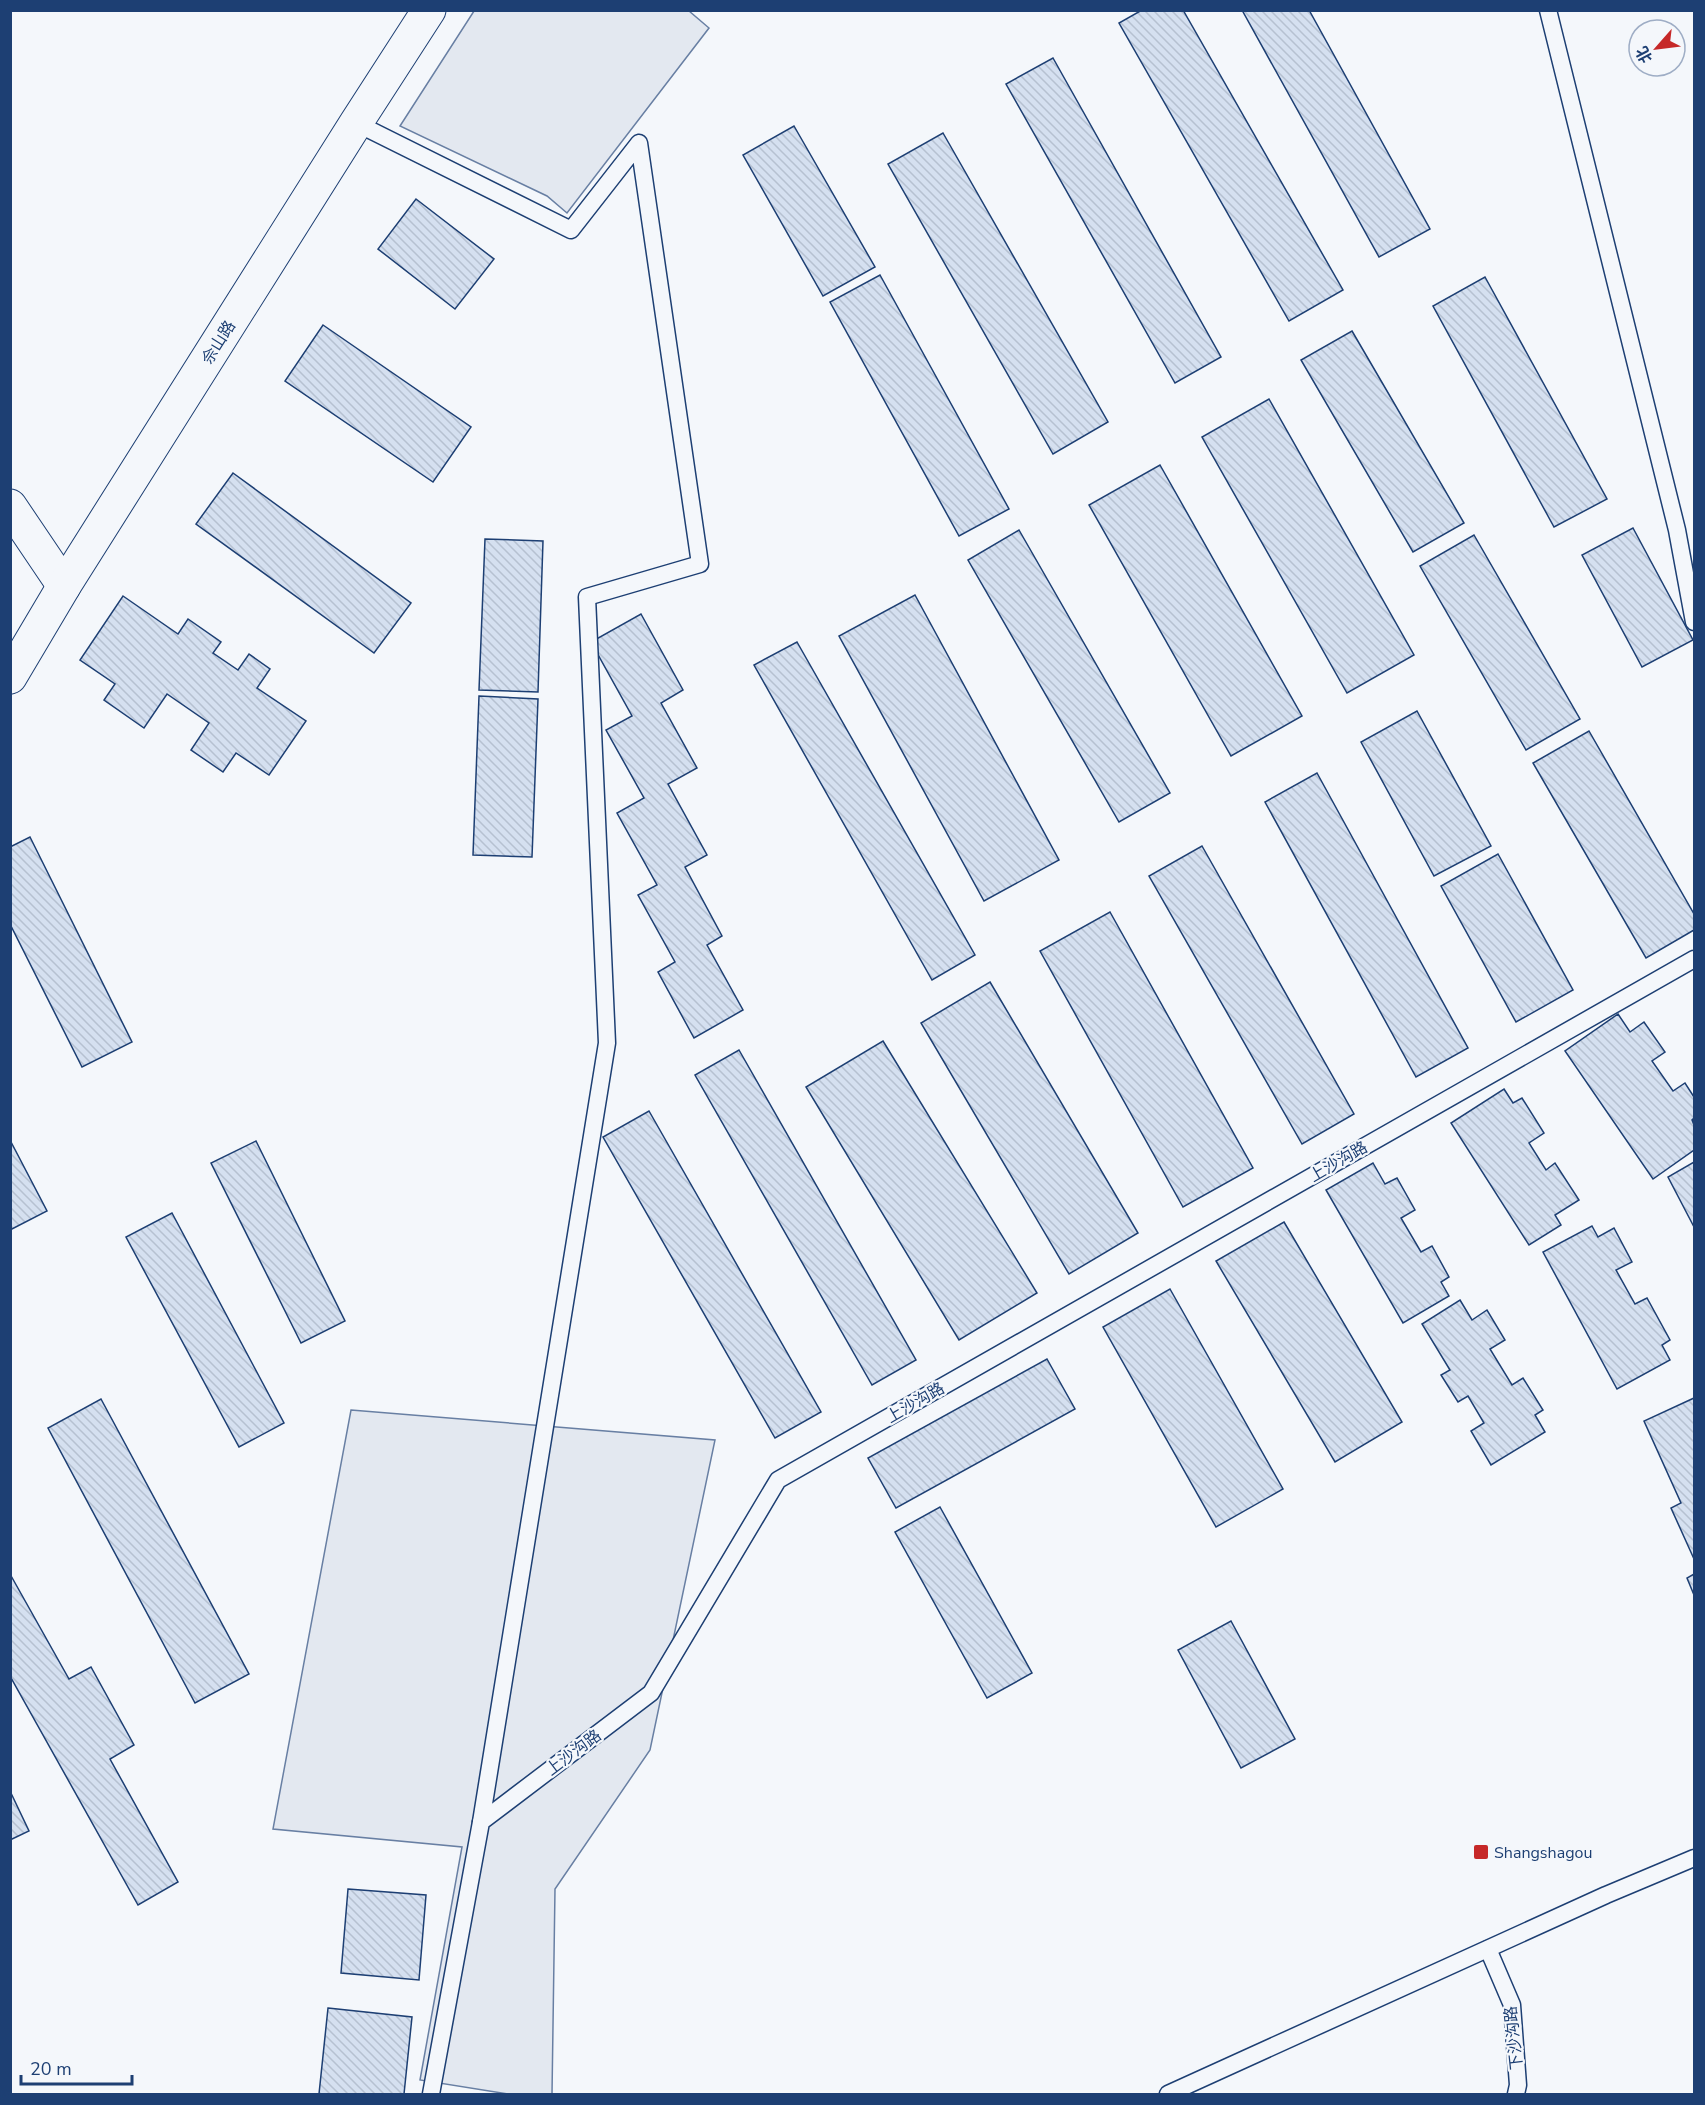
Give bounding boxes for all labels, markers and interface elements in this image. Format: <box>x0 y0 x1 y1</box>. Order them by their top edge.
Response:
north arrow <box>1627 18 1687 78</box>
text: 北 <box>1631 42 1658 67</box>
street label: 佘山路 <box>197 316 241 369</box>
street label: 上沙沟路 <box>1305 1136 1372 1187</box>
street label: 上沙沟路 <box>882 1377 949 1428</box>
street label: 上沙沟路 <box>541 1725 606 1781</box>
place label: Shangshagou <box>1494 1842 1592 1864</box>
marker: Shangshagou <box>1472 1843 1490 1861</box>
street label: 下沙沟路 <box>1500 2005 1528 2071</box>
scale bar <box>21 2048 132 2086</box>
text: 20 m <box>30 2057 72 2081</box>

